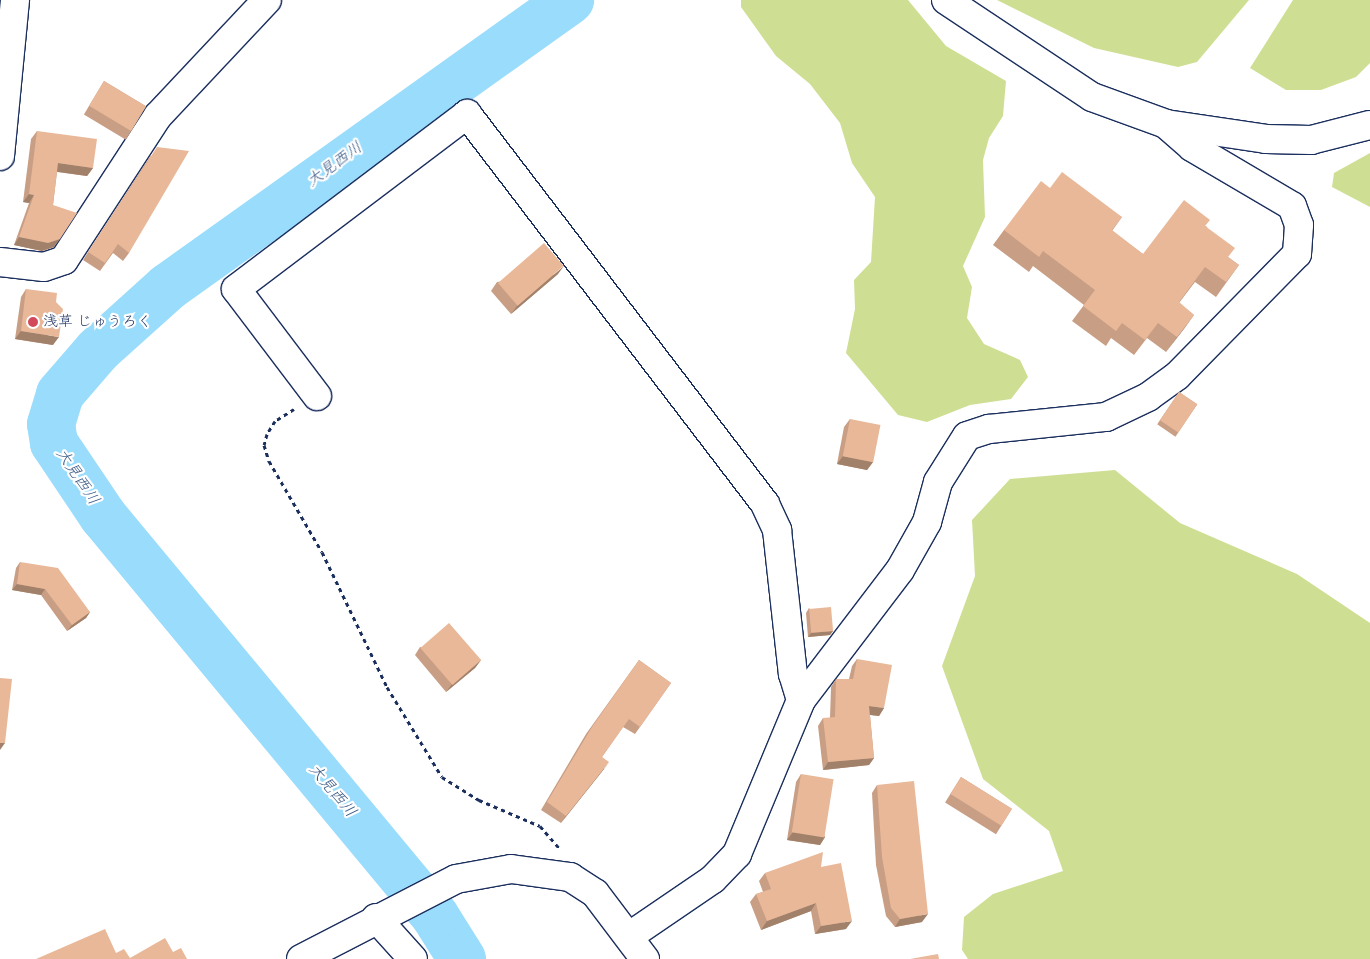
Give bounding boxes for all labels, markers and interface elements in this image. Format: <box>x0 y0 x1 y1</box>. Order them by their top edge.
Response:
water label: 大見西川 <box>303 138 367 192</box>
place label: 浅草 じゅうろく <box>43 313 152 331</box>
marker: 浅草 じゅうろく <box>27 316 39 328</box>
water label: 大見西川 <box>51 445 103 509</box>
water label: 大見西川 <box>304 760 360 822</box>

